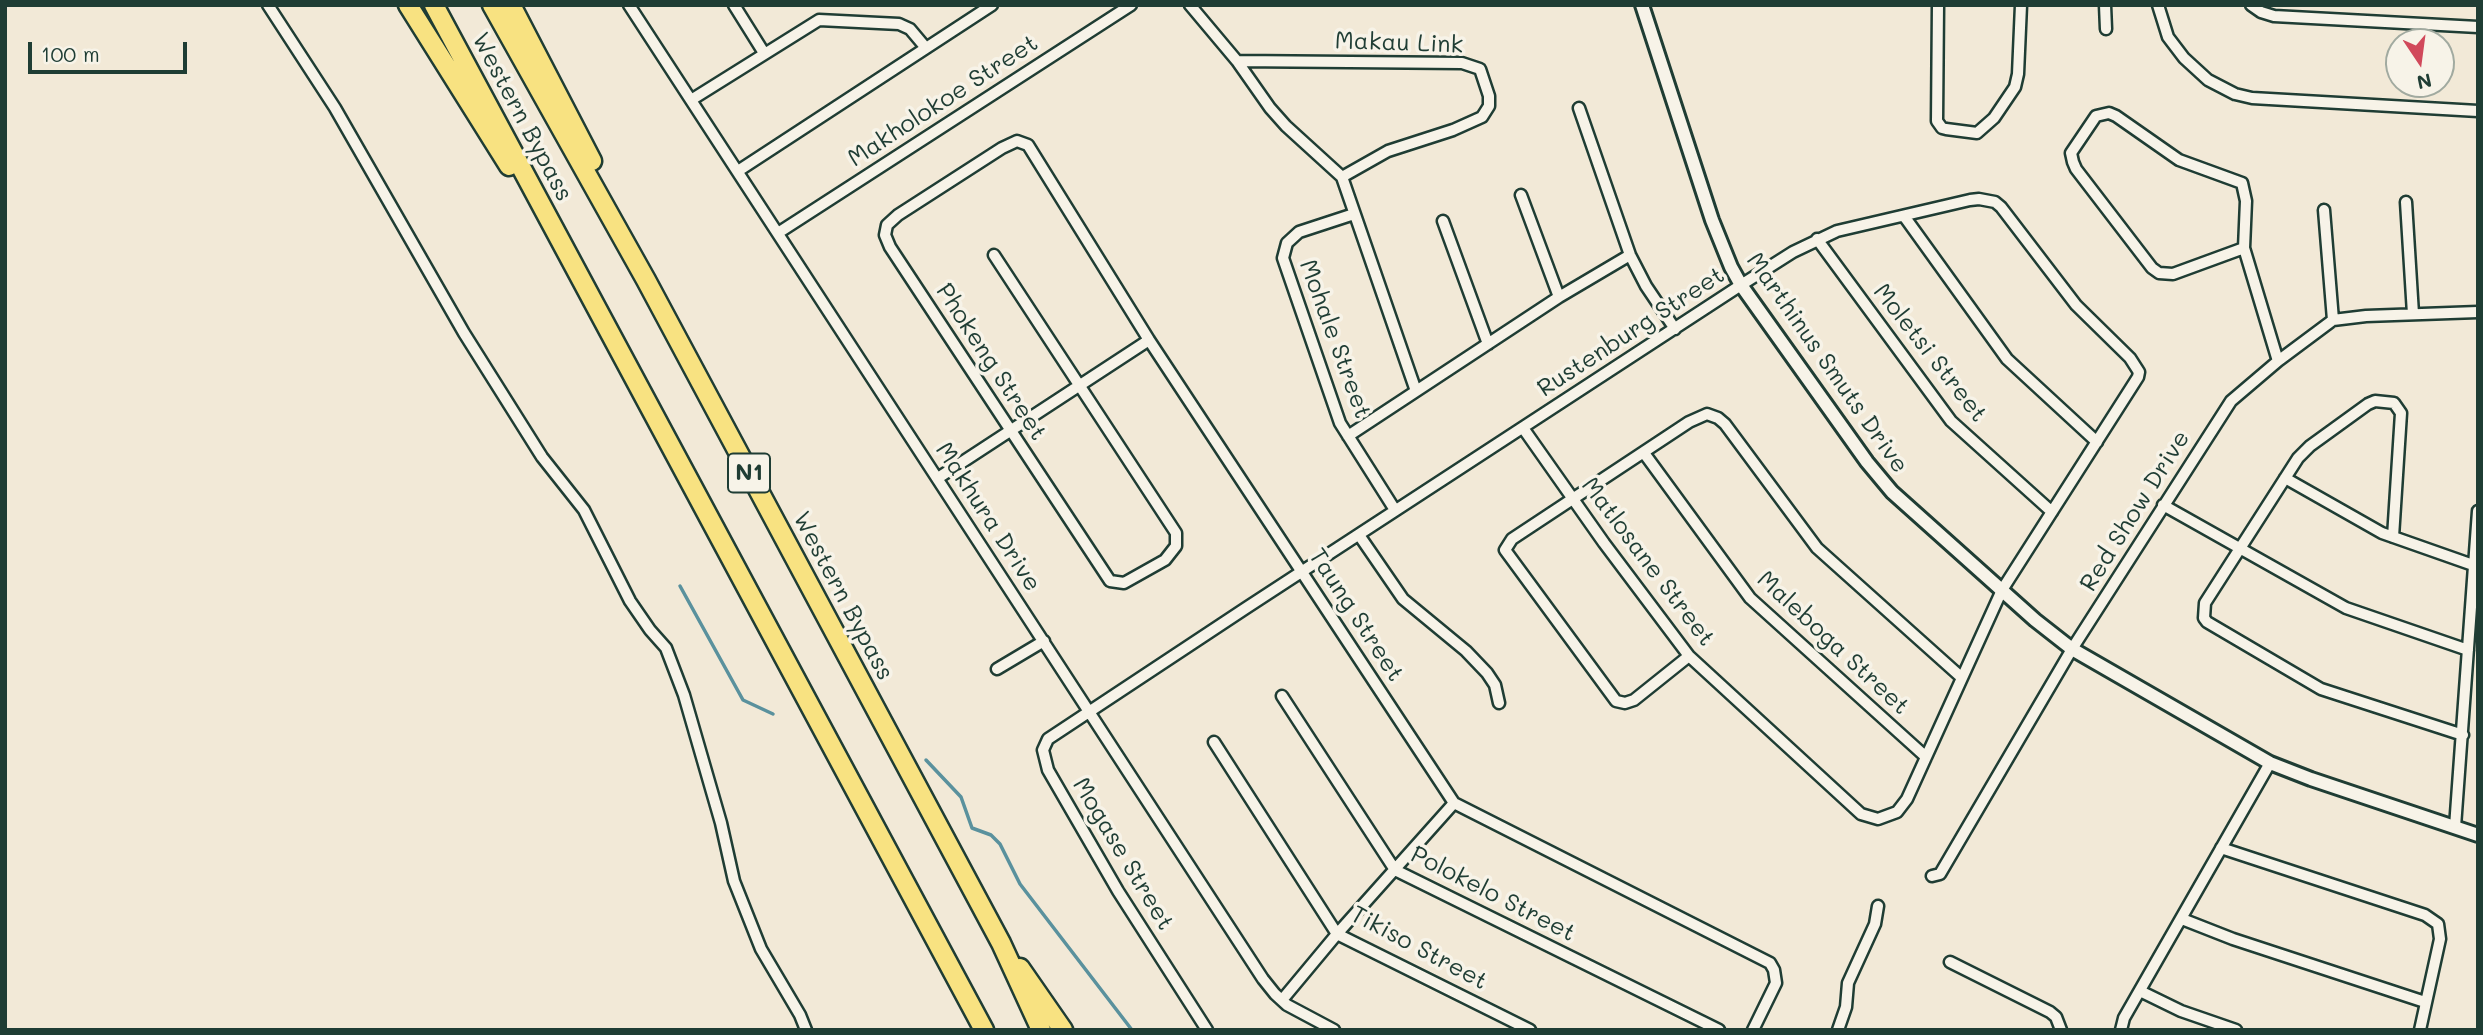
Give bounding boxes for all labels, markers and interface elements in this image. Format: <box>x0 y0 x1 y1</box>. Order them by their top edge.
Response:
street label: Makau Link <box>1334 26 1464 60</box>
scale bar <box>32 28 191 72</box>
street label: Western Bypass <box>465 28 579 206</box>
north arrow <box>2385 28 2455 98</box>
street label: Makholokoe Street <box>843 29 1043 173</box>
text: 100 m <box>41 40 100 67</box>
text: N <box>2415 68 2434 96</box>
street label: Marthinus Smuts Drive <box>1740 247 1914 479</box>
street label: Mohale Street <box>1293 256 1377 422</box>
street label: Rustenburg Street <box>1532 261 1730 403</box>
street label: Phokeng Street <box>930 278 1052 446</box>
street label: Moletsi Street <box>1867 278 1993 428</box>
street label: Red Show Drive <box>2074 425 2196 597</box>
street label: Makhura Drive <box>929 437 1047 597</box>
road number: N1 <box>728 453 770 492</box>
street label: Matlosane Street <box>1575 472 1721 652</box>
street label: Western Bypass <box>786 507 900 685</box>
street label: Taung Street <box>1302 543 1410 687</box>
street label: Maleboga Street <box>1751 565 1915 721</box>
street label: Mogase Street <box>1066 773 1180 935</box>
street label: Polokelo Street <box>1406 840 1580 948</box>
street label: Tikiso Street <box>1346 900 1492 996</box>

